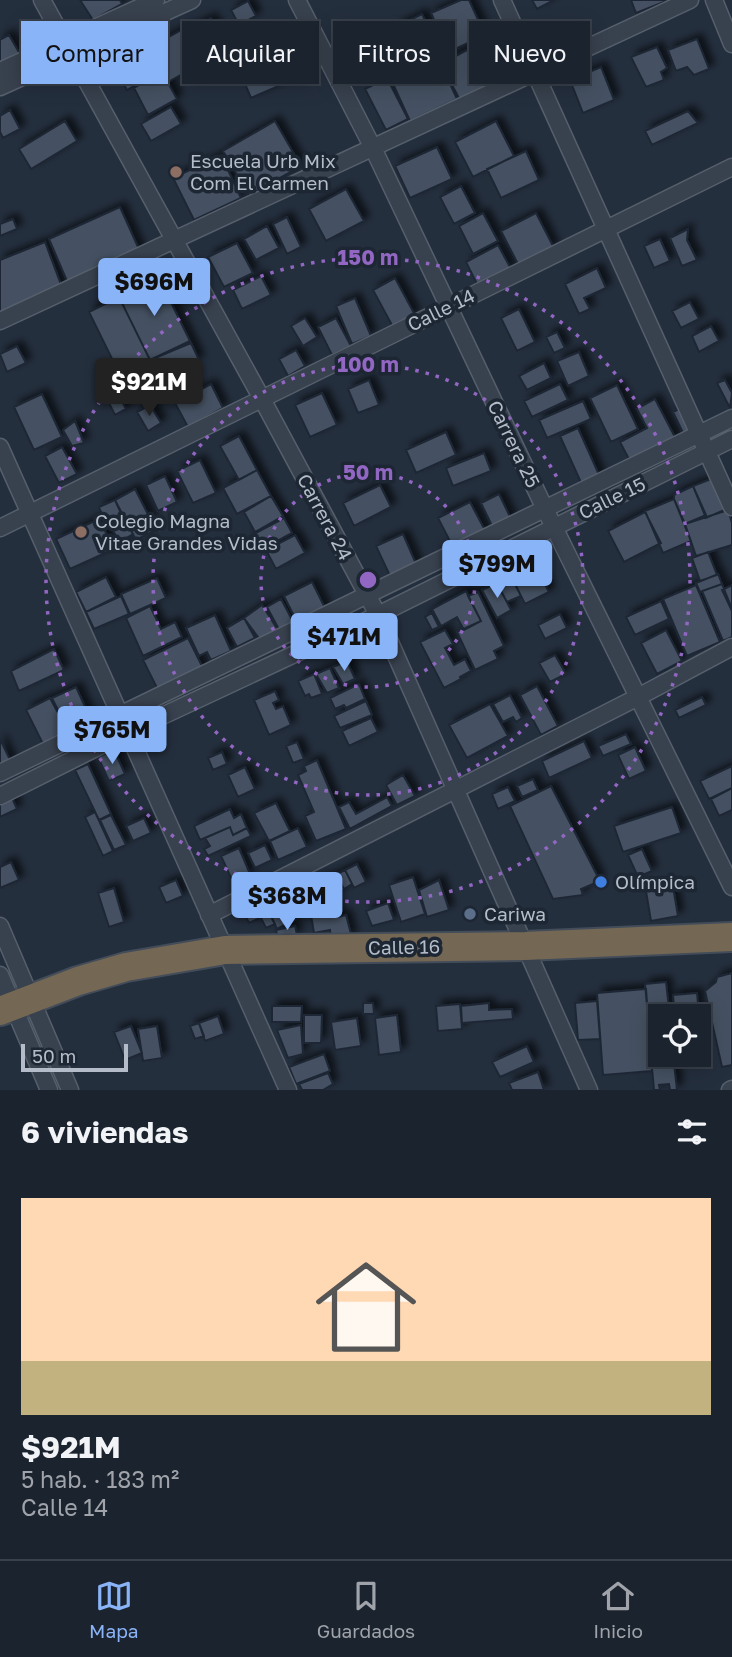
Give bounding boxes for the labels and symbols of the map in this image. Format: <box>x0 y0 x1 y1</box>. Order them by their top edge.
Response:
place label: Escuela Urb Mix Com El Carmen <box>190 149 336 194</box>
marker: Escuela Urb Mix Com El Carmen <box>168 164 184 180</box>
text: 150 m <box>338 244 398 270</box>
pin: $696M <box>105 258 203 318</box>
street label: Calle 14 <box>403 283 478 336</box>
text: 100 m <box>337 351 399 377</box>
pin: $921M <box>100 358 198 418</box>
street label: Carrera 25 <box>483 396 545 491</box>
text: 50 m <box>343 459 393 485</box>
street label: Carrera 24 <box>293 470 358 564</box>
street label: Calle 15 <box>575 472 649 524</box>
place label: Colegio Magna Vitae Grandes Vidas <box>95 509 278 554</box>
marker: Colegio Magna Vitae Grandes Vidas <box>73 524 89 540</box>
pin: $799M <box>448 540 546 600</box>
centre of rings <box>356 568 380 592</box>
pin: $471M <box>295 614 393 673</box>
pin: $765M <box>63 706 161 766</box>
place label: Olímpica <box>615 870 695 893</box>
pin: $368M <box>238 872 336 932</box>
marker: Olímpica <box>593 874 609 890</box>
place label: Cariwa <box>484 902 546 925</box>
marker: Cariwa <box>462 906 478 922</box>
street label: Calle 16 <box>368 934 440 959</box>
scale bar <box>21 1041 128 1073</box>

